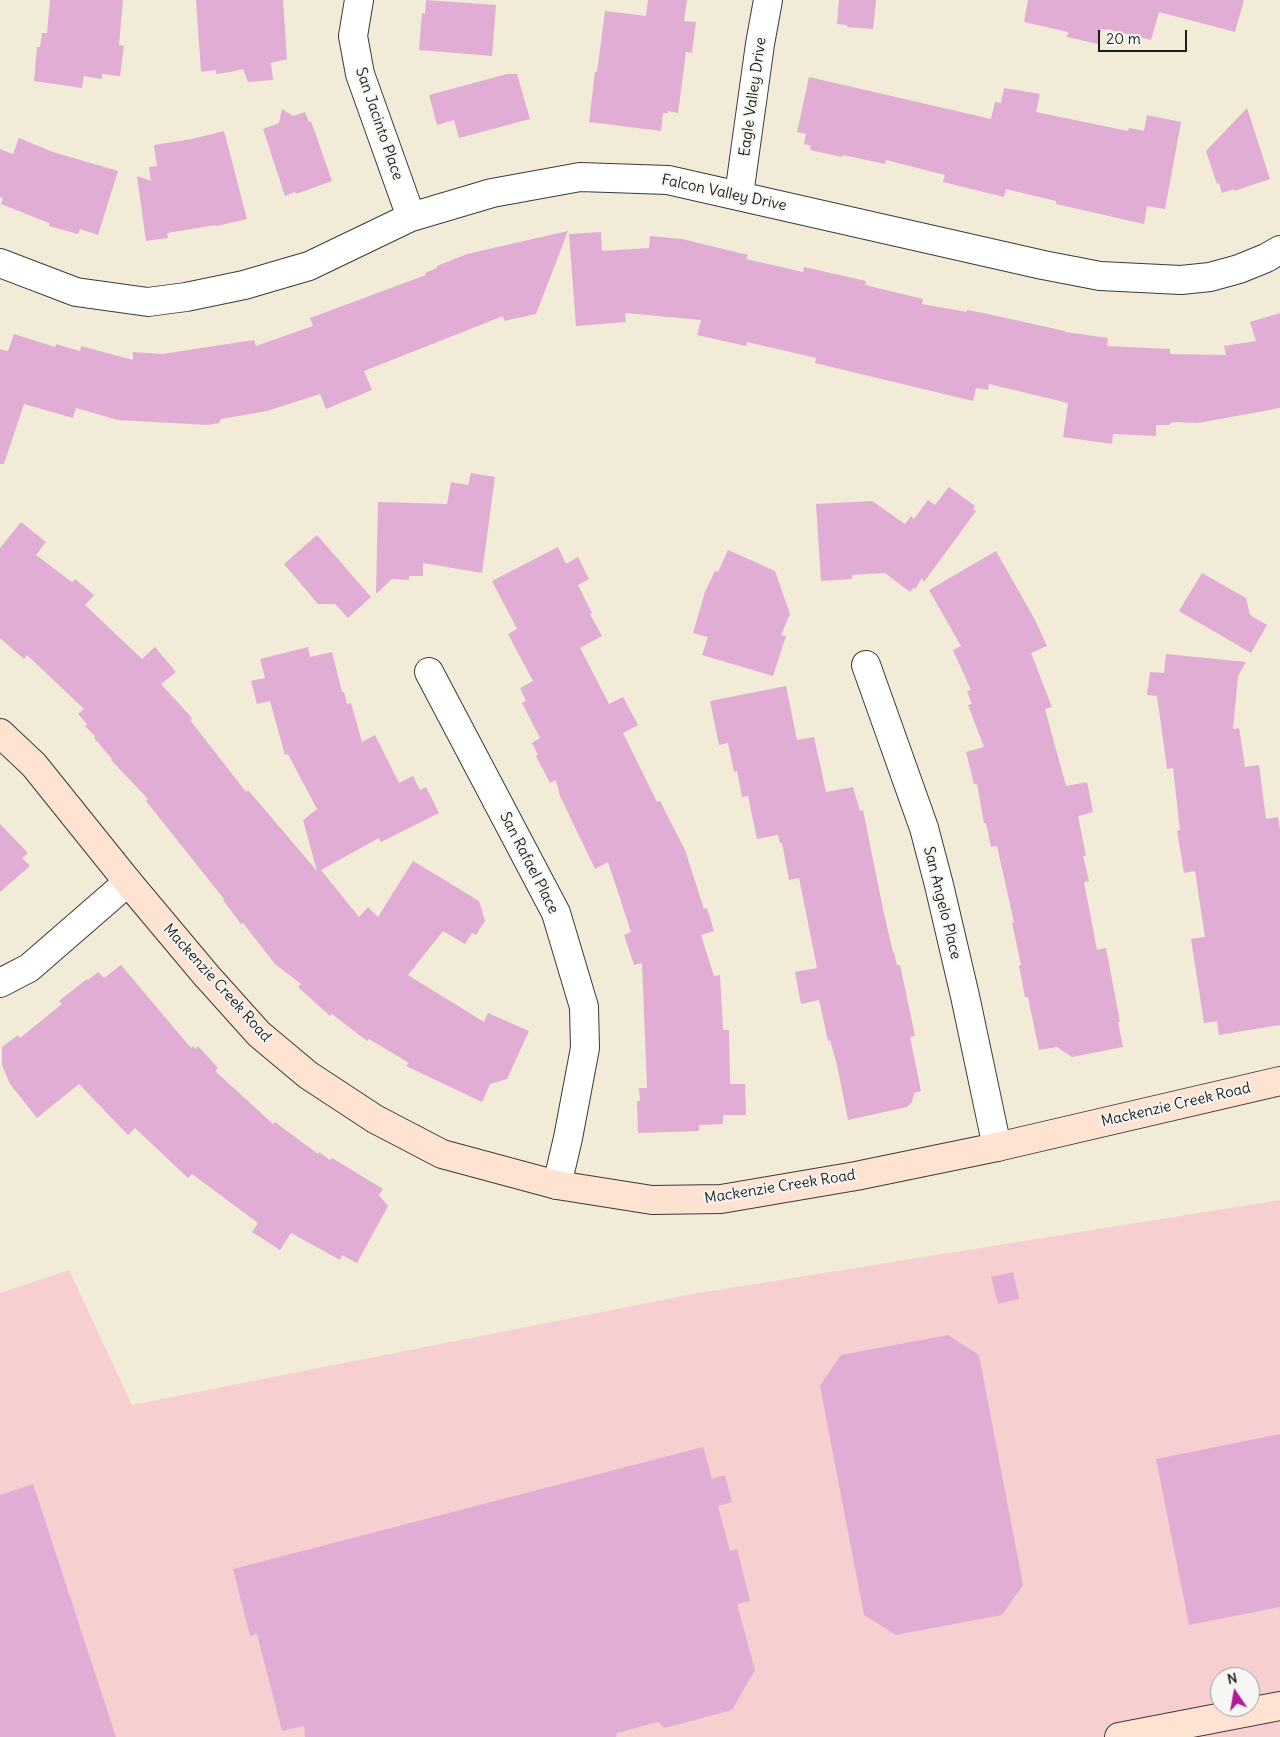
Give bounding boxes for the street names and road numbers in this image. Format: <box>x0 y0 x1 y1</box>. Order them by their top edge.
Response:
street label: Eagle Valley Drive <box>736 36 770 158</box>
street label: San Jacinto Place <box>351 65 407 183</box>
street label: Falcon Valley Drive <box>660 171 788 215</box>
street label: San Rafael Place <box>496 809 562 917</box>
street label: San Angelo Place <box>919 845 965 961</box>
street label: Mackenzie Creek Road <box>159 920 275 1046</box>
street label: Mackenzie Creek Road <box>1100 1079 1252 1131</box>
street label: Mackenzie Creek Road <box>703 1166 857 1208</box>

